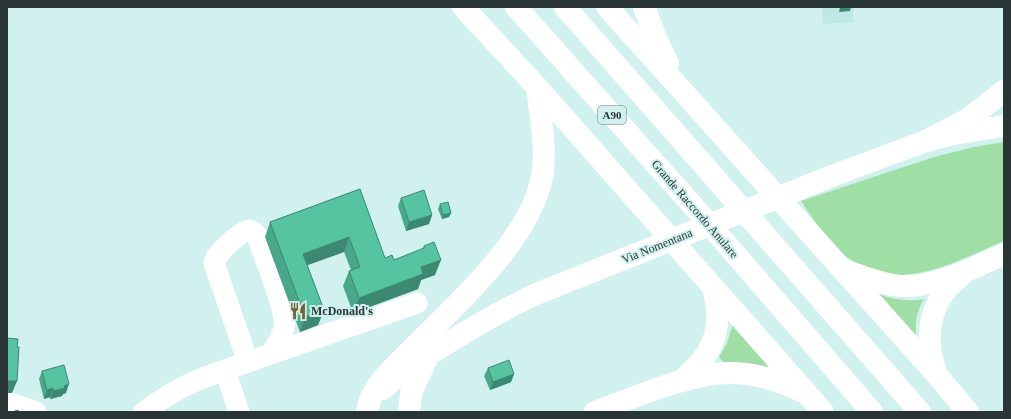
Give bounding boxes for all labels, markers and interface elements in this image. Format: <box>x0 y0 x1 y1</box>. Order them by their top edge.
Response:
road number: A90 <box>598 106 626 124</box>
street label: Grande Raccordo Anulare <box>649 157 741 261</box>
street label: Via Nomentana <box>620 225 695 267</box>
restaurant icon: McDonald's <box>288 301 308 321</box>
place label: McDonald's <box>311 304 373 318</box>

